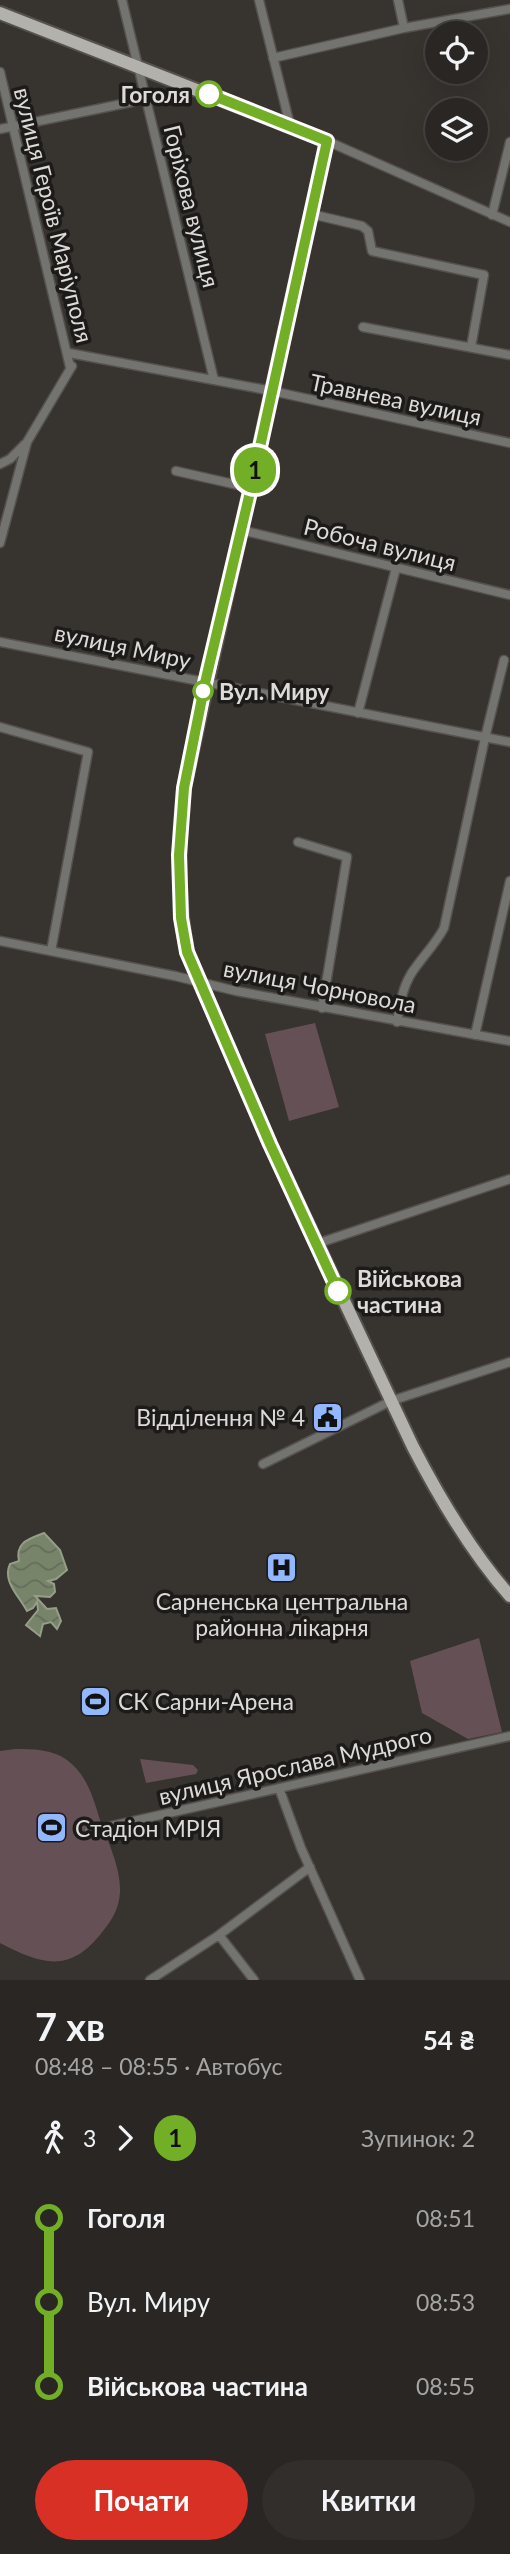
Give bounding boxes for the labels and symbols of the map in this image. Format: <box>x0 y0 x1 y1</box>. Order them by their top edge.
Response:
place label: Гоголя <box>121 80 190 108</box>
marker: Гоголя <box>196 81 222 107</box>
street label: вулиця Героїв Маріуполя <box>9 84 99 346</box>
street label: Горіхова вулиця <box>158 122 226 290</box>
street label: Травнева вулиця <box>308 367 484 431</box>
line badge: 1 <box>232 447 278 493</box>
street label: Робоча вулиця <box>301 512 459 576</box>
street label: вулиця Миру <box>52 618 194 674</box>
place label: Вул. Миру <box>219 677 330 705</box>
marker: Вул. Миру <box>193 681 213 701</box>
street label: вулиця Чорновола <box>221 954 419 1018</box>
place label: Військова частина <box>357 1264 462 1318</box>
marker: Військова частина <box>325 1278 351 1304</box>
public building icon: Відділення № 4 <box>311 1400 345 1434</box>
place label: Відділення № 4 <box>136 1403 305 1431</box>
hospital icon: Сарненська центральна районна лікарня <box>265 1550 299 1584</box>
place label: Сарненська центральна районна лікарня <box>156 1587 408 1641</box>
sports icon: СК Сарни-Арена <box>78 1684 112 1718</box>
place label: СК Сарни-Арена <box>118 1687 294 1715</box>
street label: вулиця Ярослава Мудрого <box>156 1720 434 1810</box>
sports icon: Стадіон МРІЯ <box>35 1811 69 1845</box>
place label: Стадіон МРІЯ <box>75 1814 221 1842</box>

